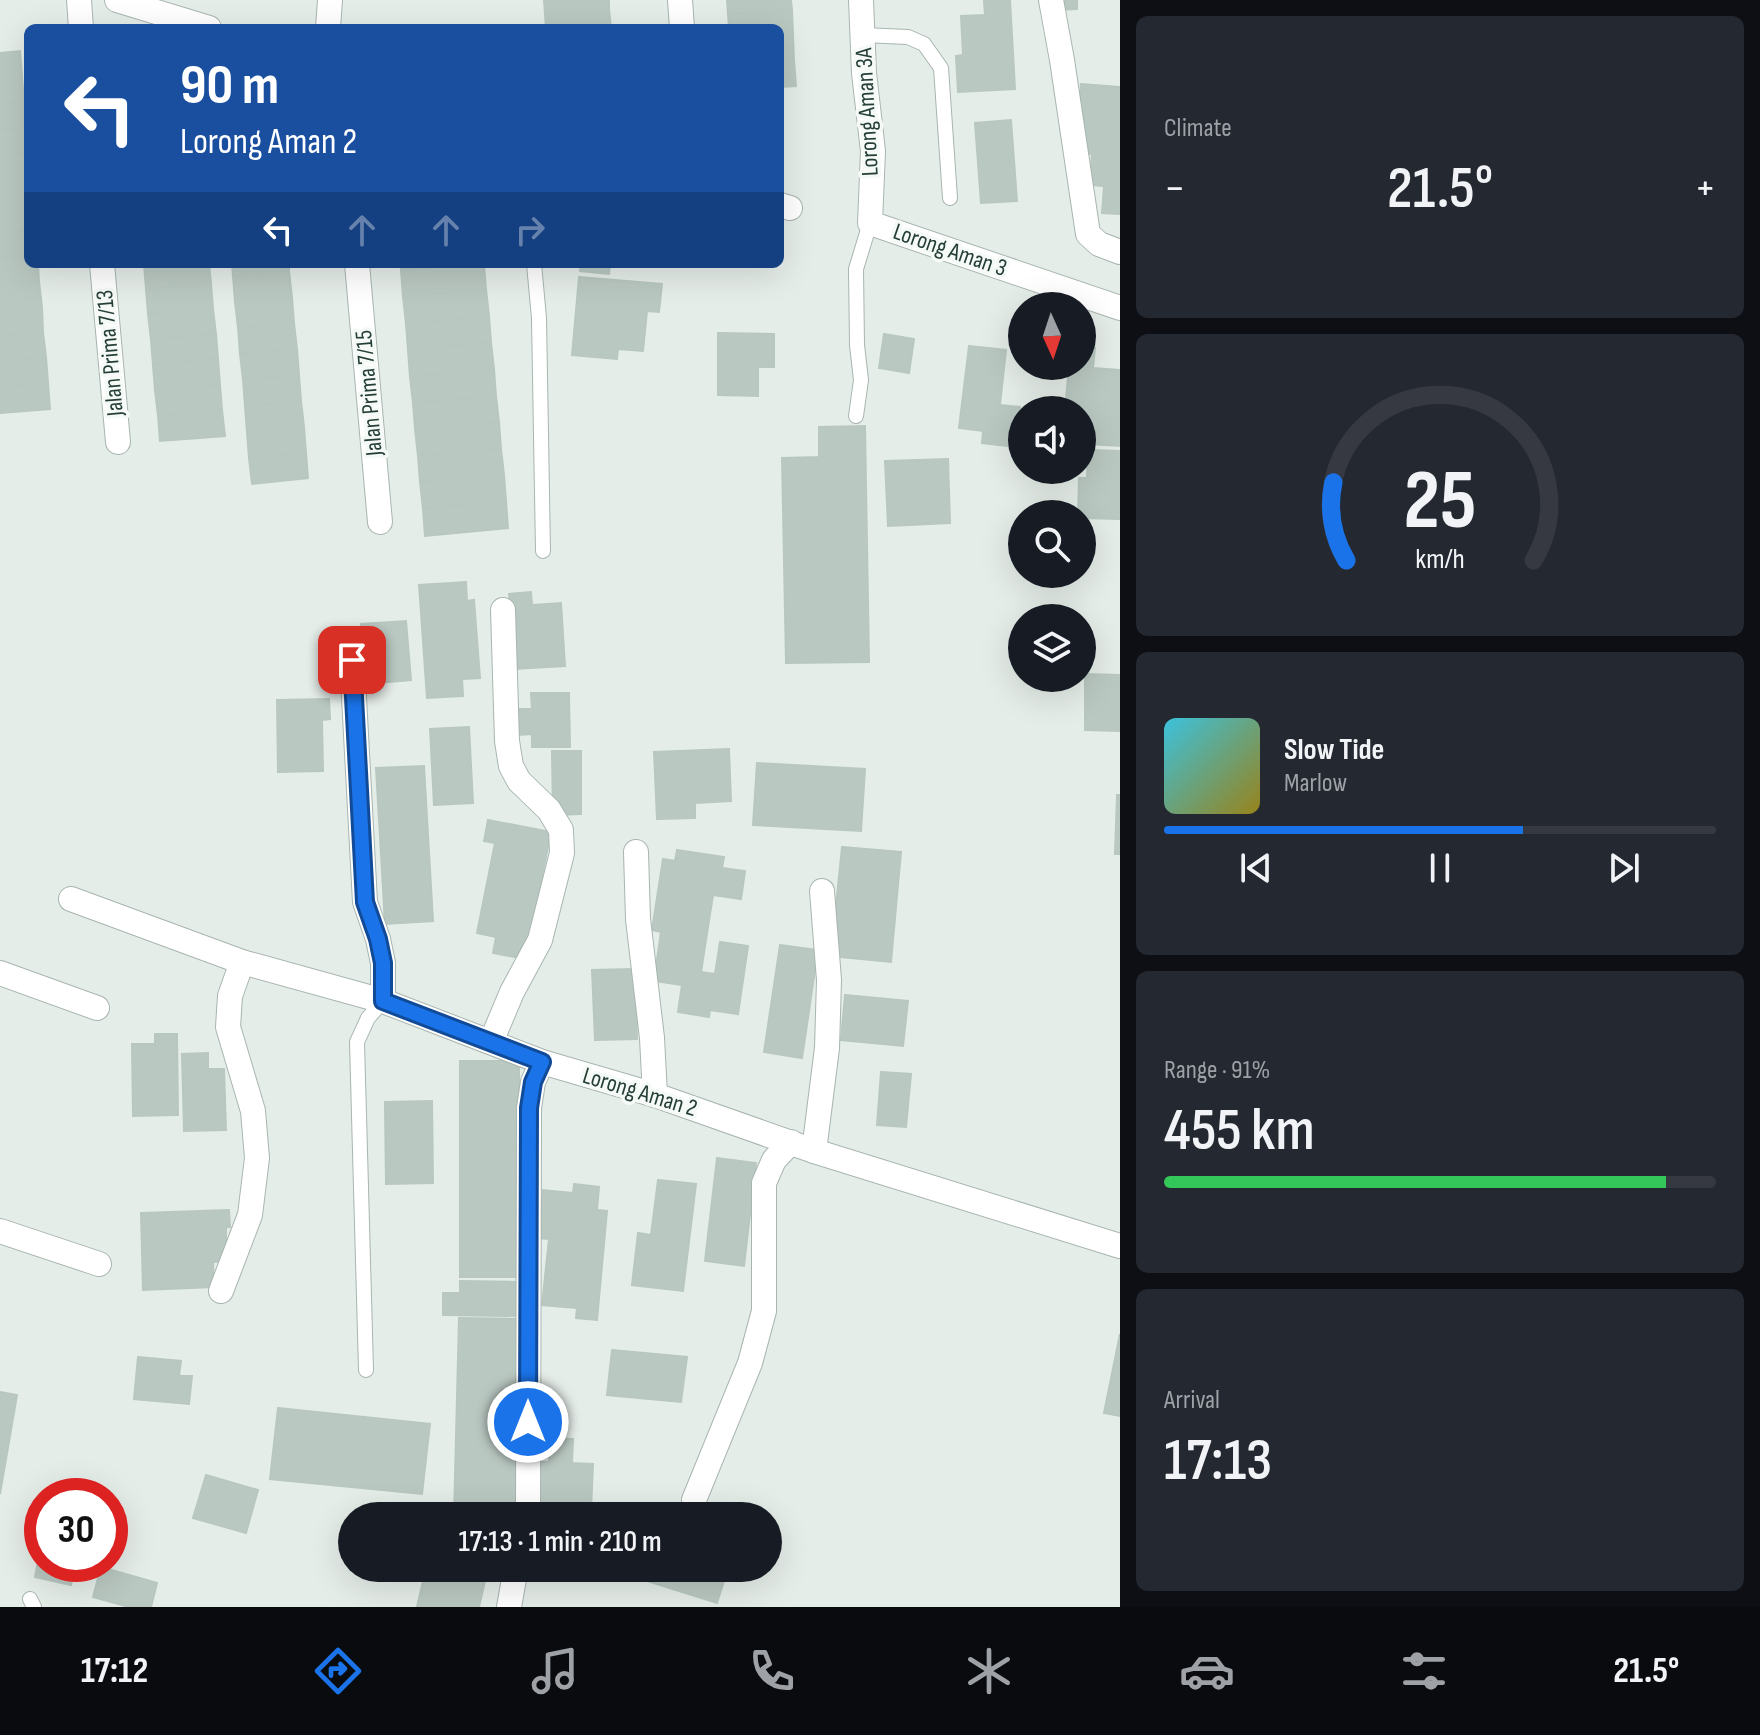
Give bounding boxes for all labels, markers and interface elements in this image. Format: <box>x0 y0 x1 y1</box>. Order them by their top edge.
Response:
street label: Lorong Aman 3A <box>849 46 885 177</box>
text: 90 m <box>180 53 279 120</box>
icon: left <box>48 56 152 160</box>
text: Climate <box>1164 113 1232 144</box>
text: Lorong Aman 2 <box>180 121 357 164</box>
text: 21.5° <box>1387 153 1493 225</box>
text: − <box>1164 162 1186 215</box>
text: + <box>1694 162 1716 215</box>
icon: left <box>256 208 300 252</box>
icon: ahead <box>340 208 384 252</box>
icon: ahead <box>424 208 468 252</box>
icon: right <box>508 208 552 252</box>
street label: Lorong Aman 3 <box>889 217 1011 283</box>
street label: Jalan Prima 7/13 <box>90 289 130 418</box>
north arrow <box>1008 292 1096 380</box>
map controls <box>1008 292 1096 692</box>
street label: Jalan Prima 7/15 <box>349 329 389 458</box>
button: sound <box>1008 396 1096 484</box>
text: 25 <box>1404 452 1476 552</box>
button: search <box>1008 500 1096 588</box>
text: km/h <box>1415 542 1465 577</box>
button: layers <box>1008 604 1096 692</box>
pin <box>318 626 386 694</box>
icon: arrive <box>330 638 374 682</box>
text: Slow Tide <box>1284 732 1384 768</box>
text: Marlow <box>1284 768 1347 799</box>
icon: previous <box>1234 846 1278 890</box>
icon: pause <box>1418 846 1462 890</box>
icon: next <box>1602 846 1646 890</box>
text: Range · 91% <box>1164 1055 1270 1086</box>
street label: Lorong Aman 2 <box>579 1061 701 1123</box>
text: 455 km <box>1164 1095 1315 1167</box>
position arrow <box>486 1380 570 1464</box>
text: Arrival <box>1164 1385 1220 1416</box>
text: 17:13 <box>1164 1425 1272 1497</box>
speed limit sign: 30 <box>24 1478 128 1582</box>
text: 17:13 · 1 min · 210 m <box>458 1524 662 1560</box>
icon: directions <box>310 1643 366 1699</box>
icon: music <box>527 1643 583 1699</box>
icon: phone <box>744 1643 800 1699</box>
icon: climate <box>961 1643 1017 1699</box>
icon: car <box>1179 1643 1235 1699</box>
icon: filters <box>1396 1643 1452 1699</box>
text: 17:12 <box>81 1650 148 1693</box>
text: 21.5° <box>1613 1650 1679 1693</box>

